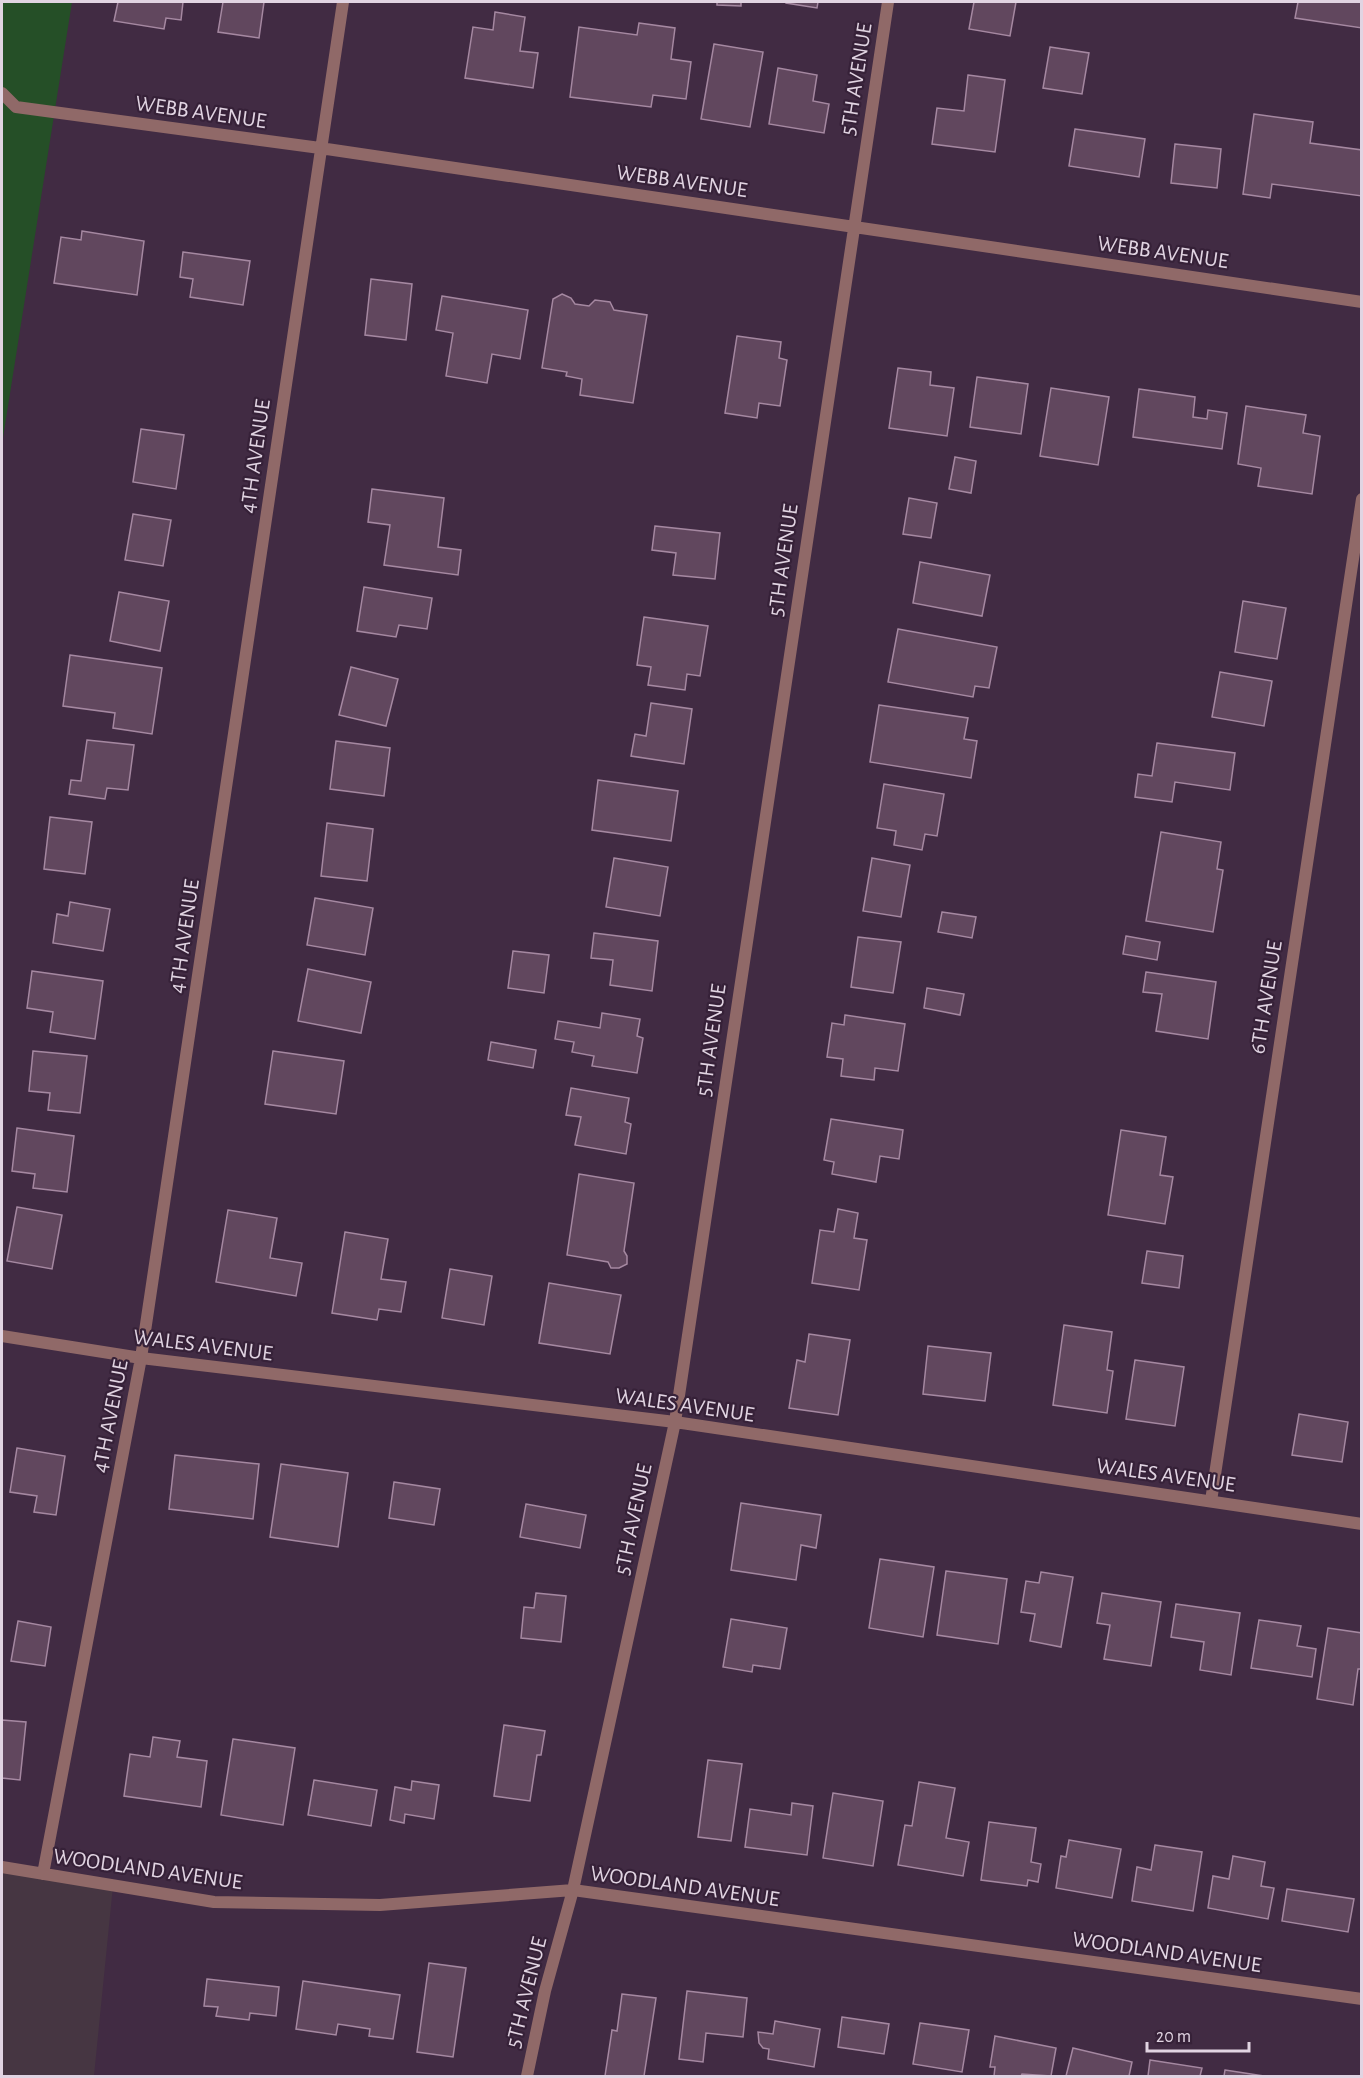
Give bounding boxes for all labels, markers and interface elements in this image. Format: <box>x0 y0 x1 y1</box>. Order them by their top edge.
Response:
street label: 5TH AVENUE <box>836 21 876 137</box>
street label: WEBB AVENUE <box>134 92 268 132</box>
street label: WEBB AVENUE <box>615 161 749 201</box>
street label: WEBB AVENUE <box>1096 232 1230 272</box>
street label: 4TH AVENUE <box>236 397 274 514</box>
street label: 5TH AVENUE <box>764 502 802 618</box>
street label: 4TH AVENUE <box>165 877 203 994</box>
street label: 6TH AVENUE <box>1246 939 1286 1055</box>
street label: 5TH AVENUE <box>692 982 730 1098</box>
street label: WALES AVENUE <box>132 1326 274 1365</box>
street label: 4TH AVENUE <box>88 1357 132 1475</box>
street label: WALES AVENUE <box>614 1384 756 1426</box>
street label: WALES AVENUE <box>1095 1454 1237 1496</box>
street label: 5TH AVENUE <box>610 1461 656 1577</box>
street label: WOODLAND AVENUE <box>52 1845 244 1893</box>
street label: WOODLAND AVENUE <box>589 1862 781 1910</box>
street label: WOODLAND AVENUE <box>1071 1928 1263 1976</box>
street label: 5TH AVENUE <box>502 1934 550 2050</box>
scale bar <box>1147 2015 1249 2053</box>
text: 20 m <box>1156 2028 1191 2046</box>

